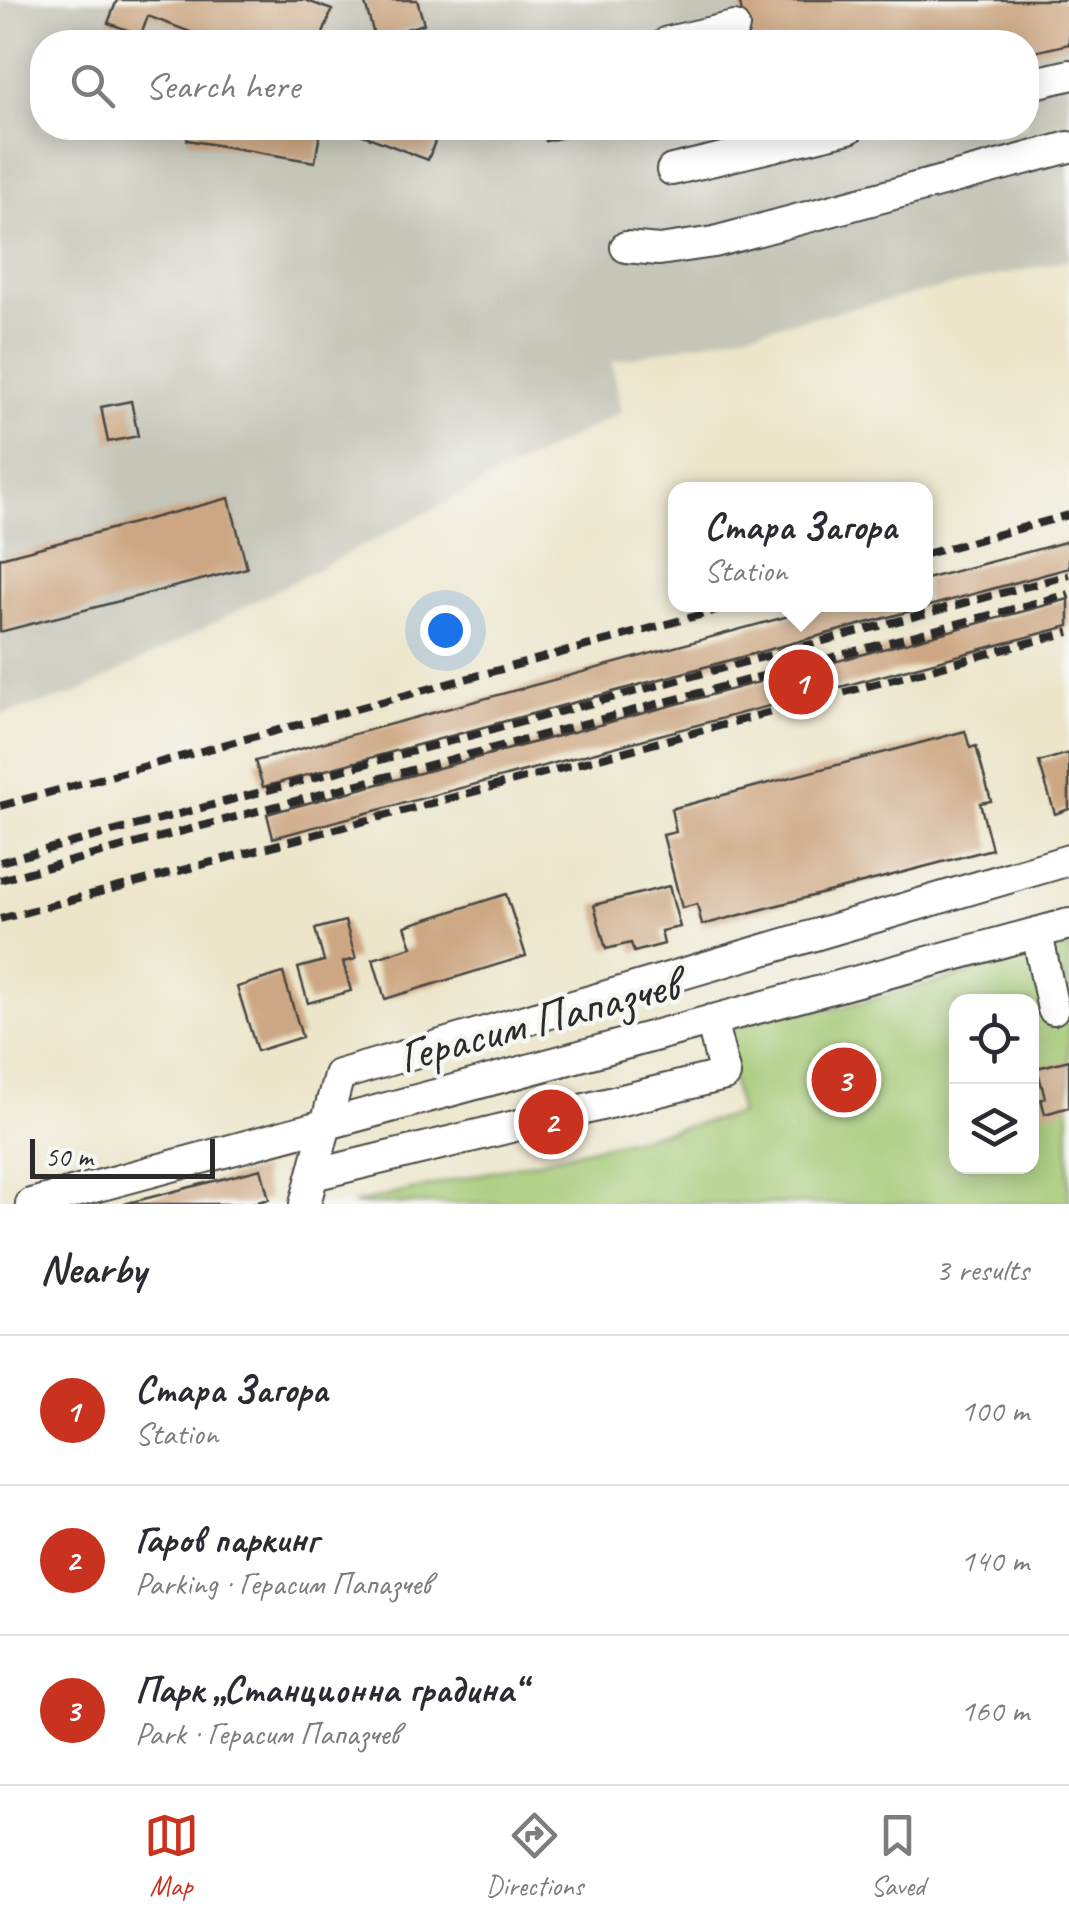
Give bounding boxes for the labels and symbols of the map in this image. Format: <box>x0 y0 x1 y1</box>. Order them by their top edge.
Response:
your location <box>420 605 471 656</box>
pin: 1 <box>768 644 834 720</box>
street label: Герасим Папазчев <box>392 951 696 1086</box>
pin: 3 <box>812 1042 876 1118</box>
pin: 2 <box>518 1084 584 1160</box>
scale bar <box>30 1134 215 1178</box>

